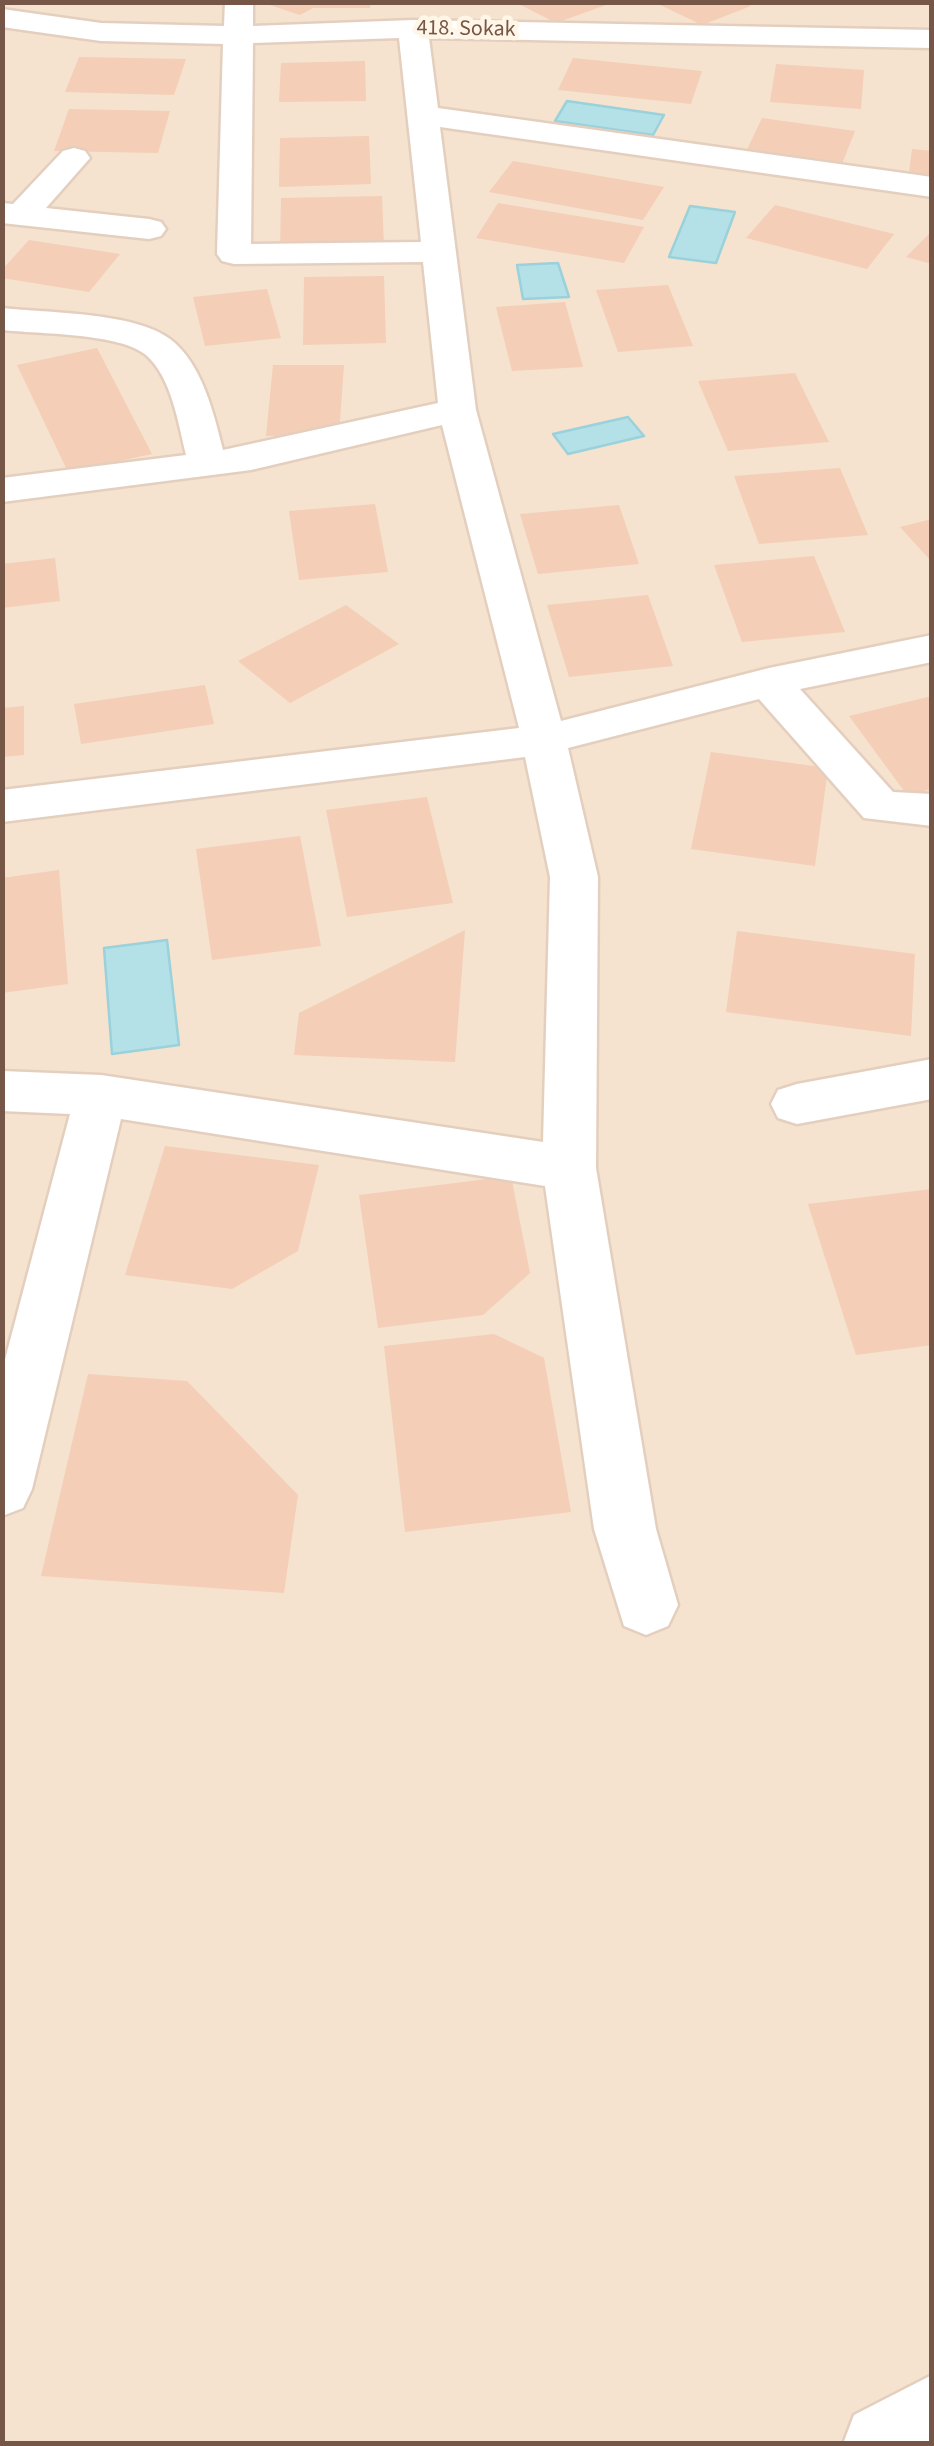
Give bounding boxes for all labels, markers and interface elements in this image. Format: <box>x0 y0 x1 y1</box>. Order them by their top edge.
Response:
street label: 418. Sokak <box>416 16 516 44</box>

